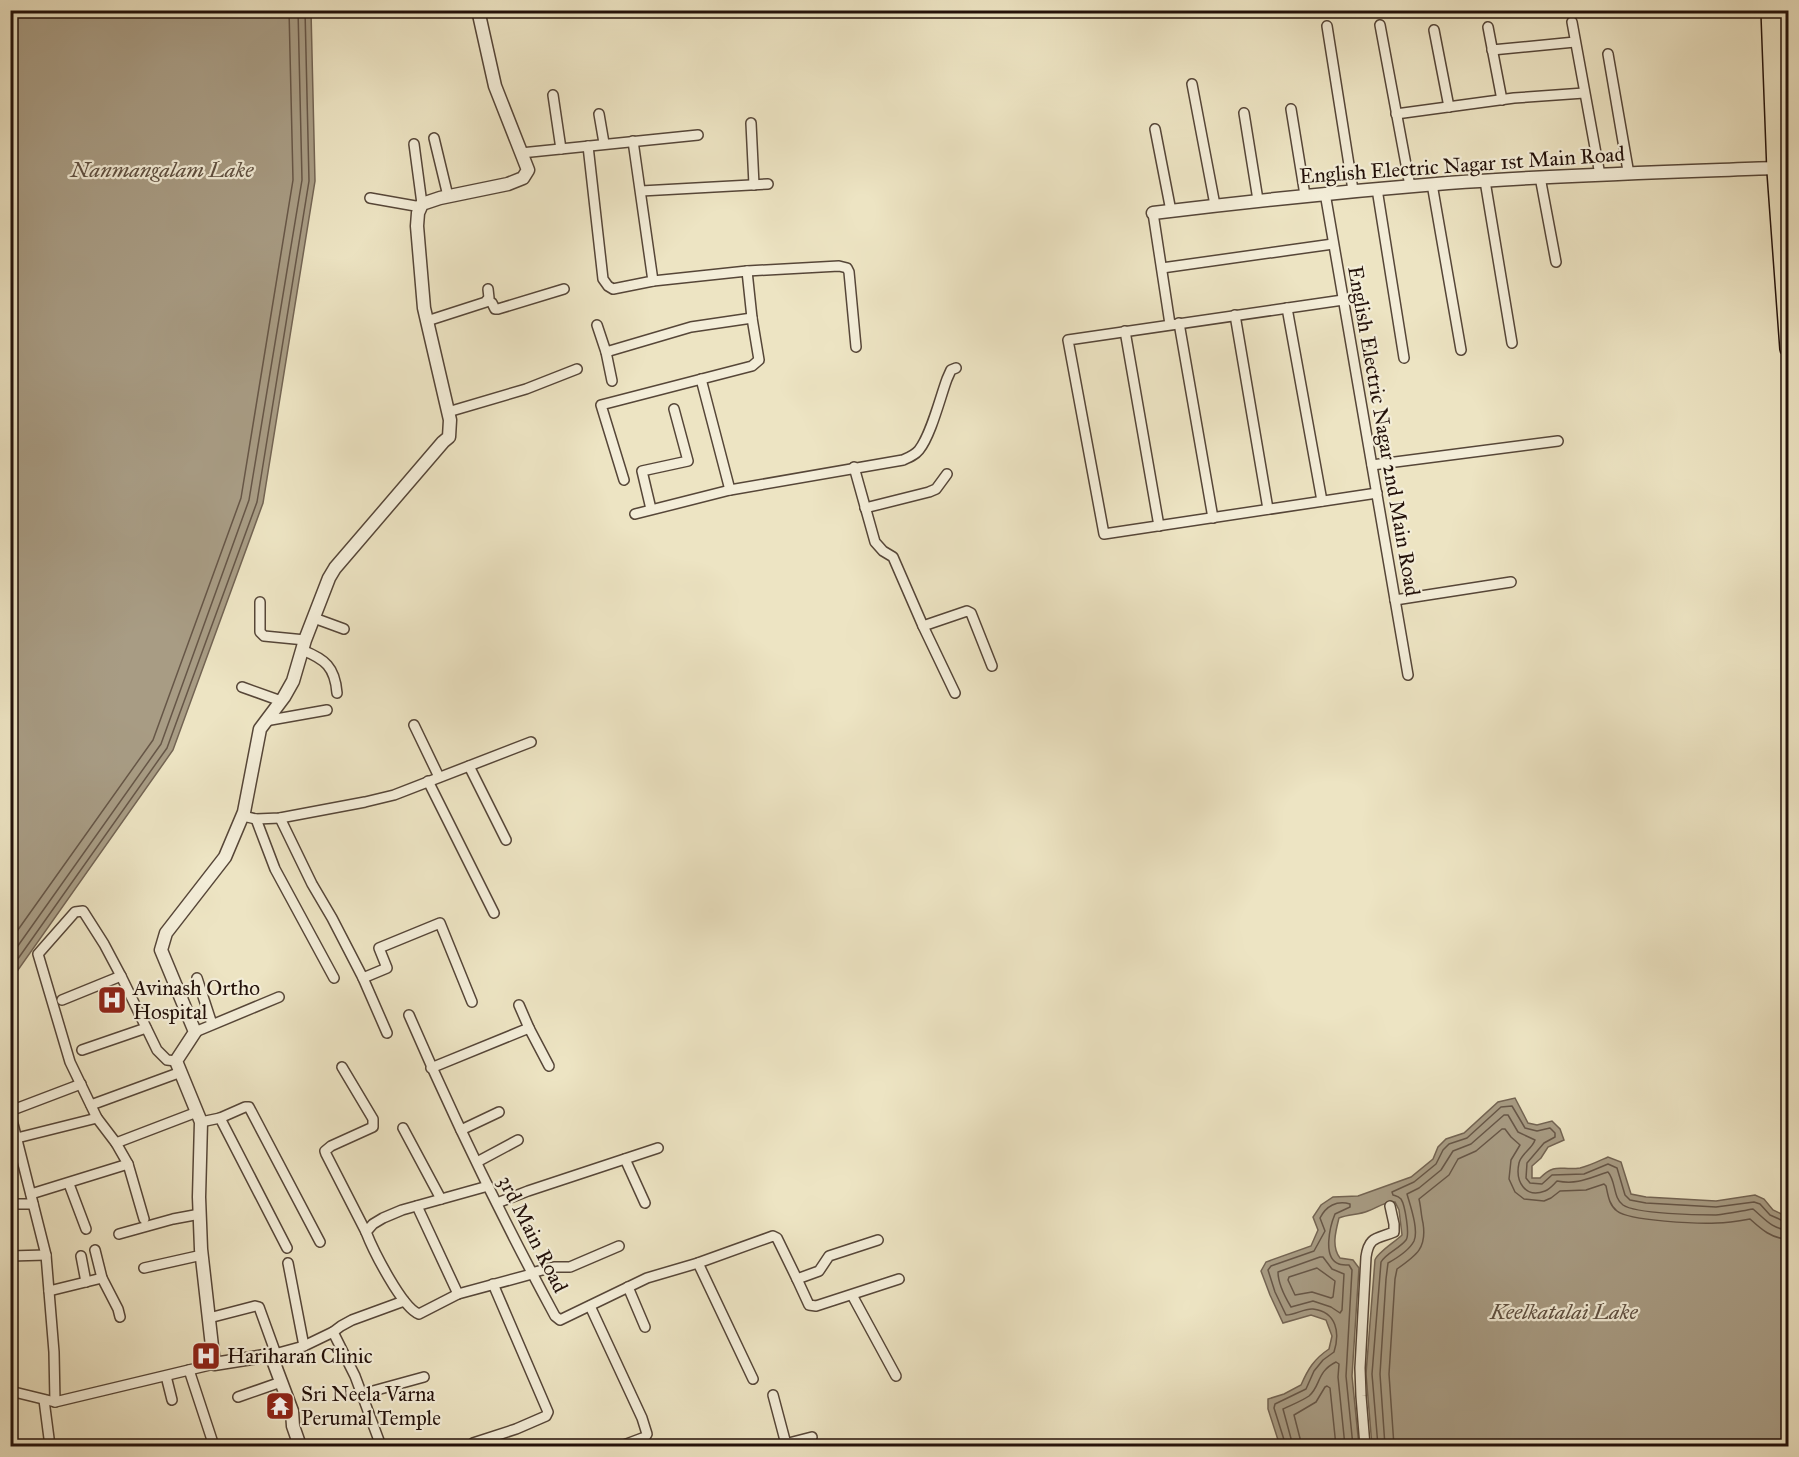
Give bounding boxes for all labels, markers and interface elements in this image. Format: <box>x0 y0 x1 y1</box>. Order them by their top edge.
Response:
street label: English Electric Nagar 1st Main Road <box>1298 141 1626 189</box>
water label: Nanmangalam Lake <box>69 156 254 183</box>
street label: English Electric Nagar 2nd Main Road <box>1342 264 1426 599</box>
place label: Avinash Ortho Hospital <box>132 975 260 1025</box>
hospital icon: Avinash Ortho Hospital <box>96 984 128 1016</box>
street label: 3rd Main Road <box>492 1171 574 1297</box>
water label: Keelkatalai Lake <box>1489 1298 1639 1325</box>
hospital icon: Hariharan Clinic <box>190 1340 222 1372</box>
place label: Hariharan Clinic <box>227 1343 373 1369</box>
place label: Sri Neela Varna Perumal Temple <box>301 1381 441 1431</box>
temple icon: Sri Neela Varna Perumal Temple <box>264 1390 296 1422</box>

